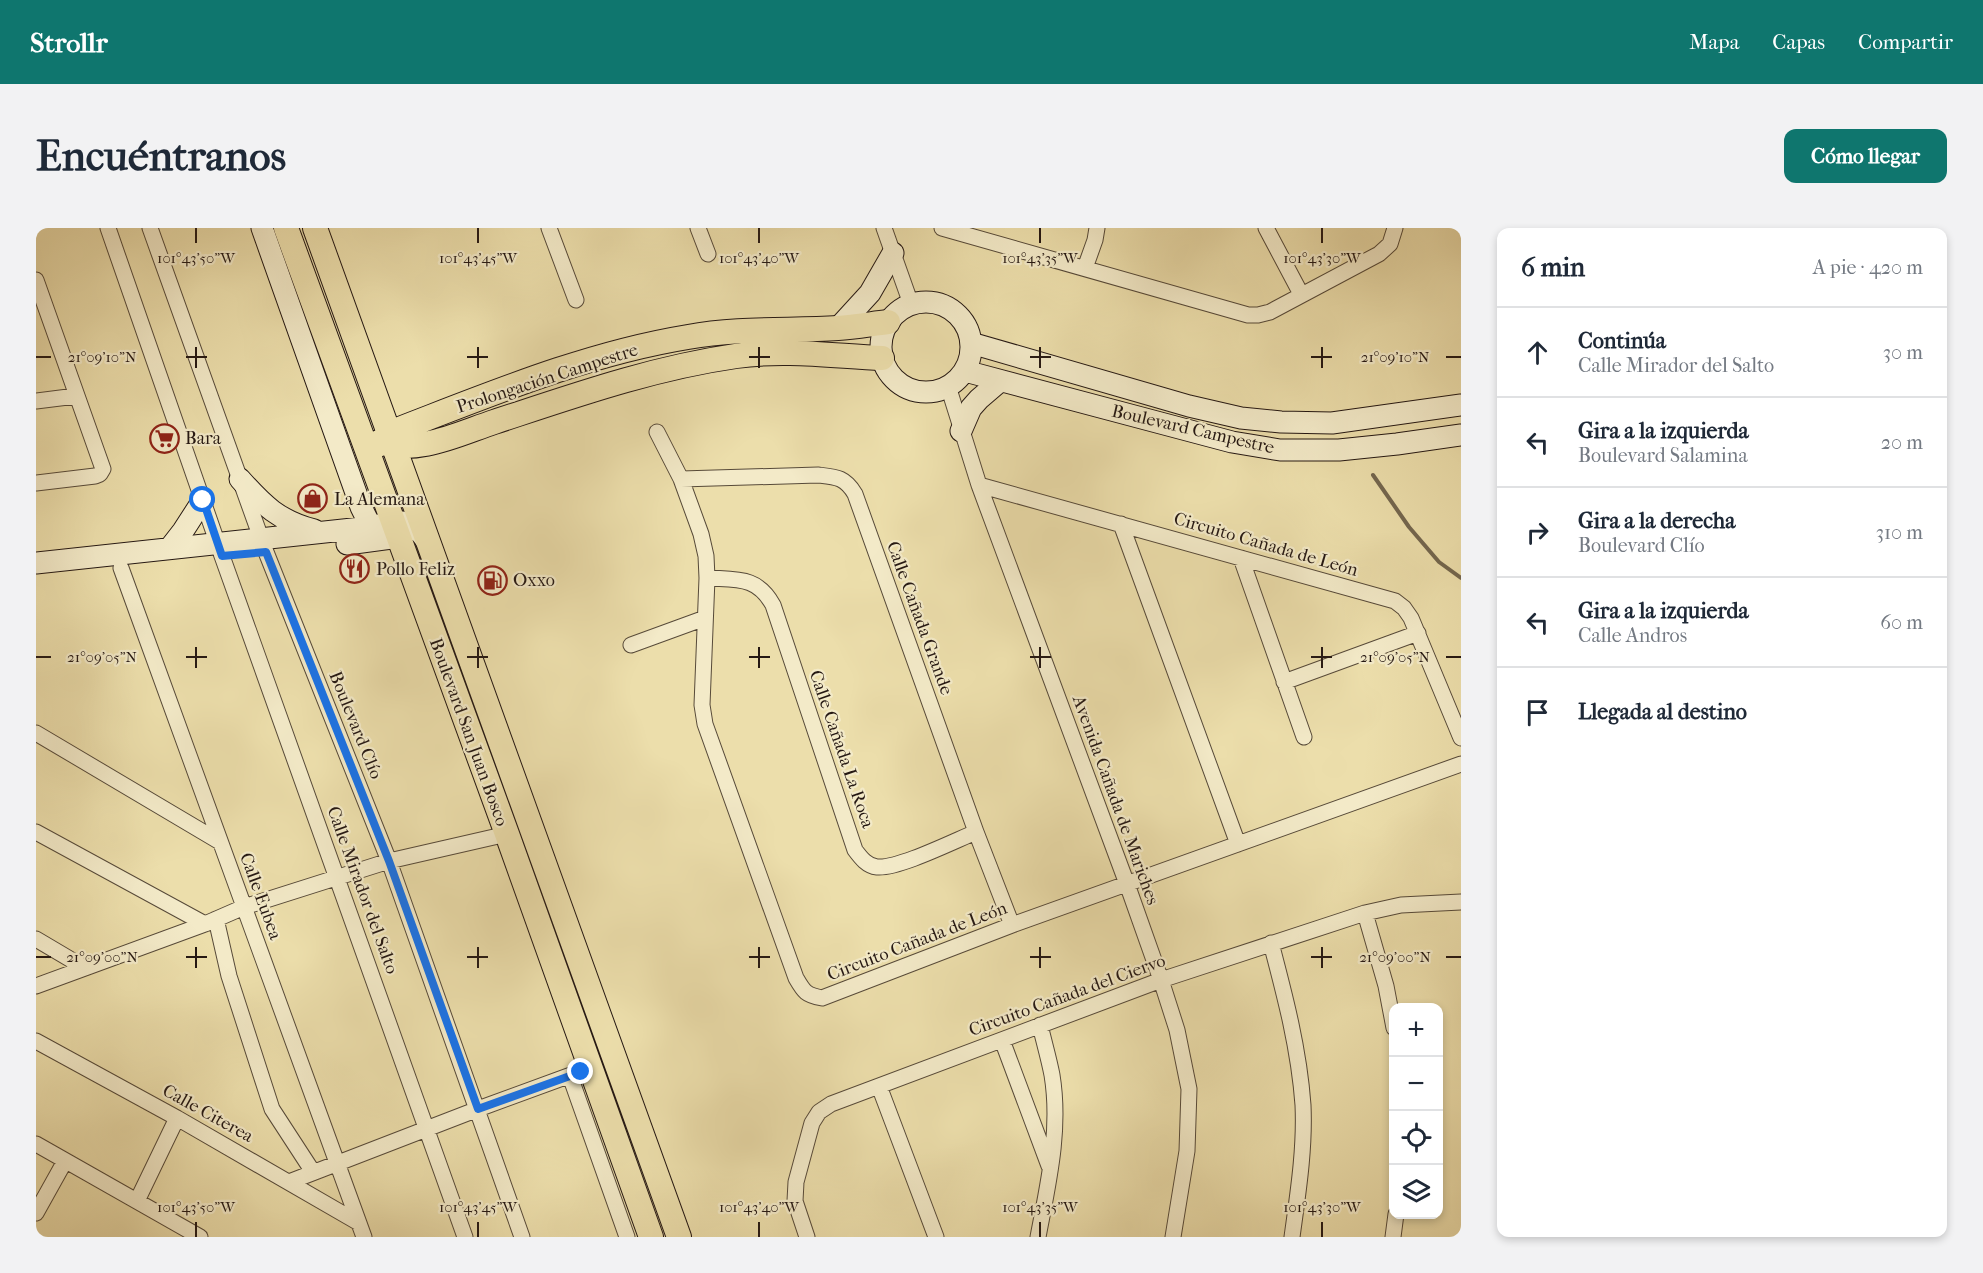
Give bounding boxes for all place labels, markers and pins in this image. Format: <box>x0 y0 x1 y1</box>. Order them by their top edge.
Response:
supermarket icon: Bara <box>148 422 180 454</box>
place label: Bara <box>185 428 222 449</box>
shop icon: La Alemana <box>297 483 329 515</box>
place label: La Alemana <box>334 489 425 510</box>
restaurant icon: Pollo Feliz <box>339 553 371 585</box>
place label: Pollo Feliz <box>376 559 455 580</box>
fuel station icon: Oxxo <box>476 564 508 596</box>
place label: Oxxo <box>513 570 555 591</box>

